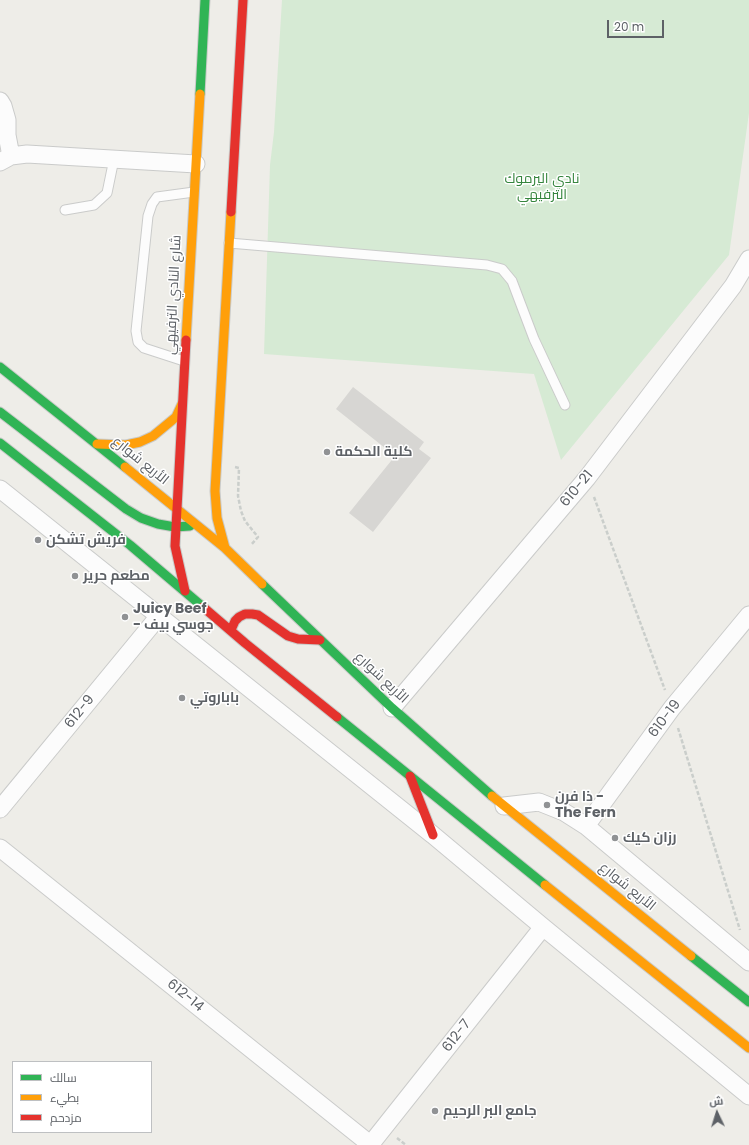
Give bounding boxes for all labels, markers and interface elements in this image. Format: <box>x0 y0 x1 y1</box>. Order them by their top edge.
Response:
scale bar <box>609 12 666 38</box>
text: 20 m <box>614 18 644 35</box>
park label: نادي اليرموك الترفيهي <box>505 171 579 204</box>
street label: شارع النادي الترفيهي <box>162 235 186 355</box>
street label: الأربع شوارع <box>108 433 172 489</box>
place label: كلية الحكمة <box>335 444 412 460</box>
marker: كلية الحكمة <box>322 447 332 457</box>
street label: 610-21 <box>557 467 597 511</box>
place label: فريش تشكن <box>46 532 126 548</box>
marker: فريش تشكن <box>33 535 43 545</box>
place label: مطعم حرير <box>83 568 150 584</box>
marker: مطعم حرير <box>70 571 80 581</box>
place label: Juicy Beef - جوسي بيف <box>133 601 214 634</box>
marker: Juicy Beef - جوسي بيف <box>120 612 130 622</box>
street label: الأربع شوارع <box>351 649 411 707</box>
place label: باباروتي <box>190 690 239 706</box>
street label: 612-9 <box>62 692 98 732</box>
marker: باباروتي <box>177 693 187 703</box>
street label: 610-19 <box>645 697 685 741</box>
place label: ذا فرن - The Fern <box>555 789 616 822</box>
marker: ذا فرن - The Fern <box>542 800 552 810</box>
place label: رزان كيك <box>623 830 677 846</box>
marker: رزان كيك <box>610 833 620 843</box>
street label: الأربع شوارع <box>595 859 659 915</box>
street label: 612-14 <box>163 976 207 1016</box>
street label: 612-7 <box>439 1016 475 1056</box>
legend <box>12 1061 152 1133</box>
text: سالك <box>50 1069 77 1086</box>
text: بطيء <box>50 1089 79 1106</box>
north arrow <box>697 1093 737 1133</box>
text: ش <box>709 1093 724 1110</box>
place label: جامع البر الرحيم <box>443 1103 537 1119</box>
marker: جامع البر الرحيم <box>430 1106 440 1116</box>
text: مزدحم <box>50 1109 82 1126</box>

